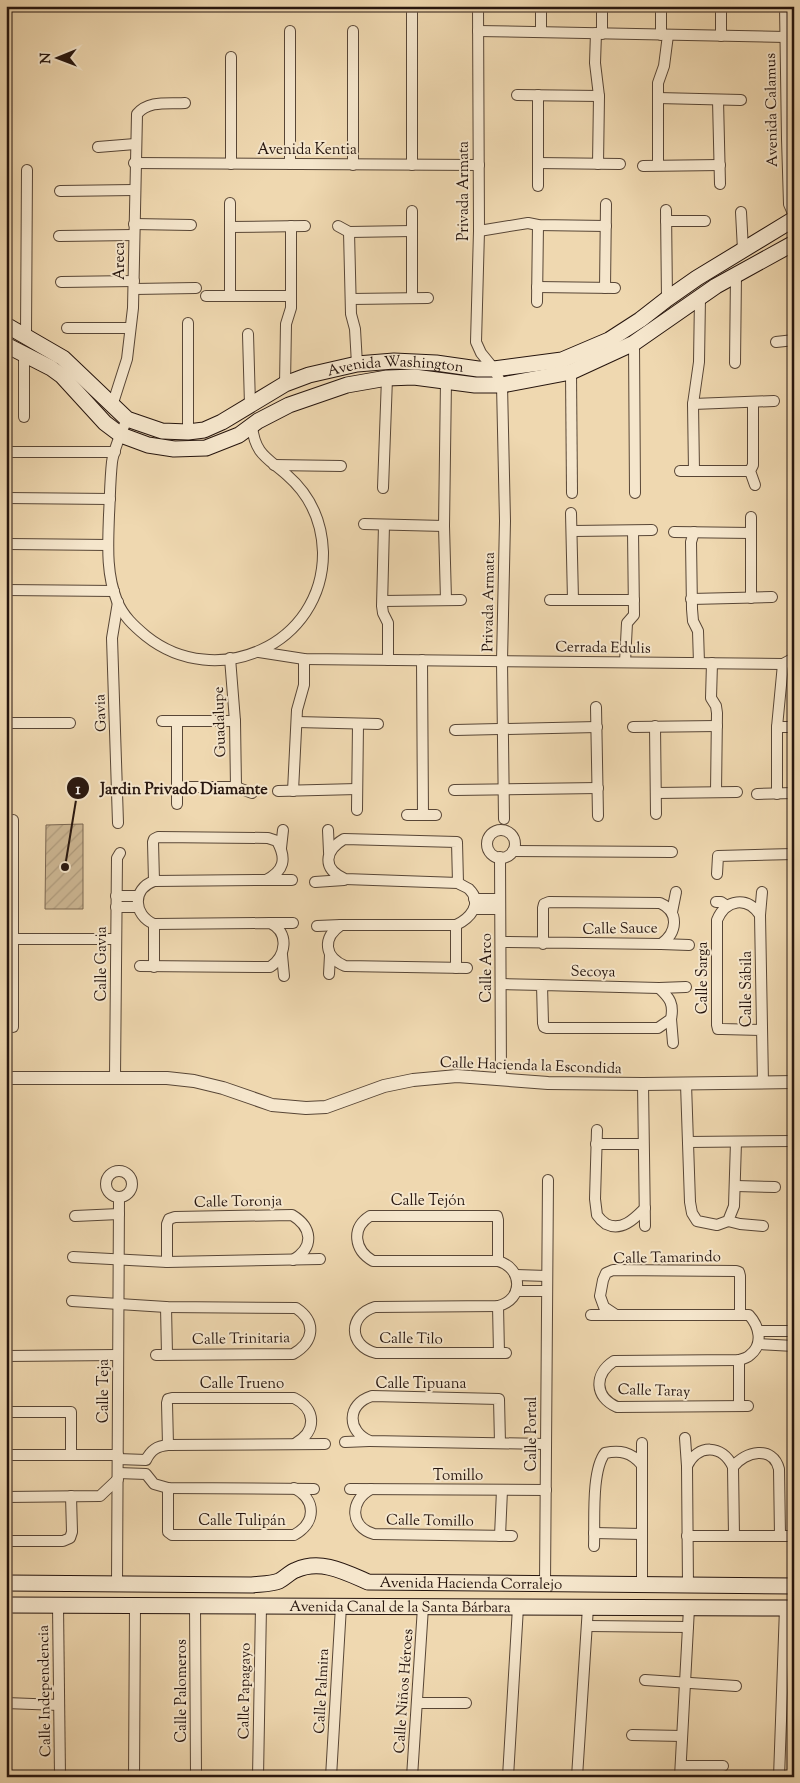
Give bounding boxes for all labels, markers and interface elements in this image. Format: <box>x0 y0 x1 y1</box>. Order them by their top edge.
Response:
north arrow <box>32 32 82 82</box>
text: N <box>37 52 57 64</box>
street label: Avenida Calamus <box>761 53 784 167</box>
street label: Avenida Kentia <box>257 140 357 161</box>
street label: Privada Armata <box>454 141 475 241</box>
street label: Areca <box>110 242 131 280</box>
street label: Avenida Washington <box>325 351 465 382</box>
street label: Privada Armata <box>478 552 501 652</box>
street label: Cerrada Edulis <box>555 637 651 660</box>
street label: Guadalupe <box>209 686 232 758</box>
street label: Gavia <box>90 694 113 732</box>
callout: Jardin Privado Diamante <box>65 773 278 804</box>
text: Jardin Privado Diamante <box>98 779 268 802</box>
text: 1 <box>75 780 81 801</box>
street label: Calle Sauce <box>582 918 658 941</box>
street label: Calle Gavia <box>92 926 113 1002</box>
street label: Calle Arco <box>477 933 498 1003</box>
street label: Calle Sarga <box>693 942 714 1014</box>
street label: Calle Sábila <box>737 951 758 1027</box>
street label: Secoya <box>570 962 616 983</box>
street label: Calle Hacienda la Escondida <box>440 1053 622 1080</box>
street label: Calle Toronja <box>194 1191 282 1214</box>
street label: Calle Tejón <box>391 1191 465 1212</box>
street label: Calle Tamarindo <box>613 1247 721 1270</box>
street label: Calle Trinitaria <box>192 1328 290 1351</box>
street label: Calle Tilo <box>379 1328 443 1351</box>
street label: Calle Teja <box>94 1359 115 1423</box>
street label: Calle Trueno <box>200 1374 284 1395</box>
street label: Calle Tipuana <box>376 1374 467 1395</box>
street label: Calle Taray <box>617 1380 691 1403</box>
street label: Calle Portal <box>522 1396 543 1472</box>
street label: Tomillo <box>433 1466 483 1487</box>
street label: Calle Tomillo <box>386 1510 474 1533</box>
street label: Calle Tulipán <box>198 1511 286 1532</box>
street label: Avenida Hacienda Corralejo <box>379 1573 562 1596</box>
street label: Avenida Canal de la Santa Bárbara <box>289 1597 511 1619</box>
street label: Calle Independencia <box>34 1625 57 1757</box>
street label: Calle Niños Héroes <box>390 1628 419 1754</box>
street label: Calle Palomeros <box>172 1639 193 1743</box>
street label: Calle Papagayo <box>234 1643 257 1740</box>
street label: Calle Palmira <box>310 1648 335 1734</box>

